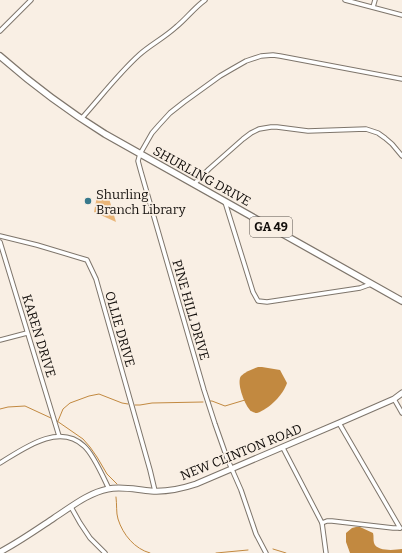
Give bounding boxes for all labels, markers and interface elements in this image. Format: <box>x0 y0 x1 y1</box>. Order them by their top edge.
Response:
street label: SHURLING DRIVE <box>151 143 253 209</box>
place label: Shurling Branch Library <box>96 187 186 217</box>
marker: Shurling Branch Library <box>83 196 93 206</box>
road number: GA 49 <box>250 217 292 237</box>
street label: PINE HILL DRIVE <box>169 258 213 362</box>
street label: OLLIE DRIVE <box>102 289 138 369</box>
street label: KAREN DRIVE <box>19 293 59 379</box>
street label: NEW CLINTON ROAD <box>178 421 304 483</box>

